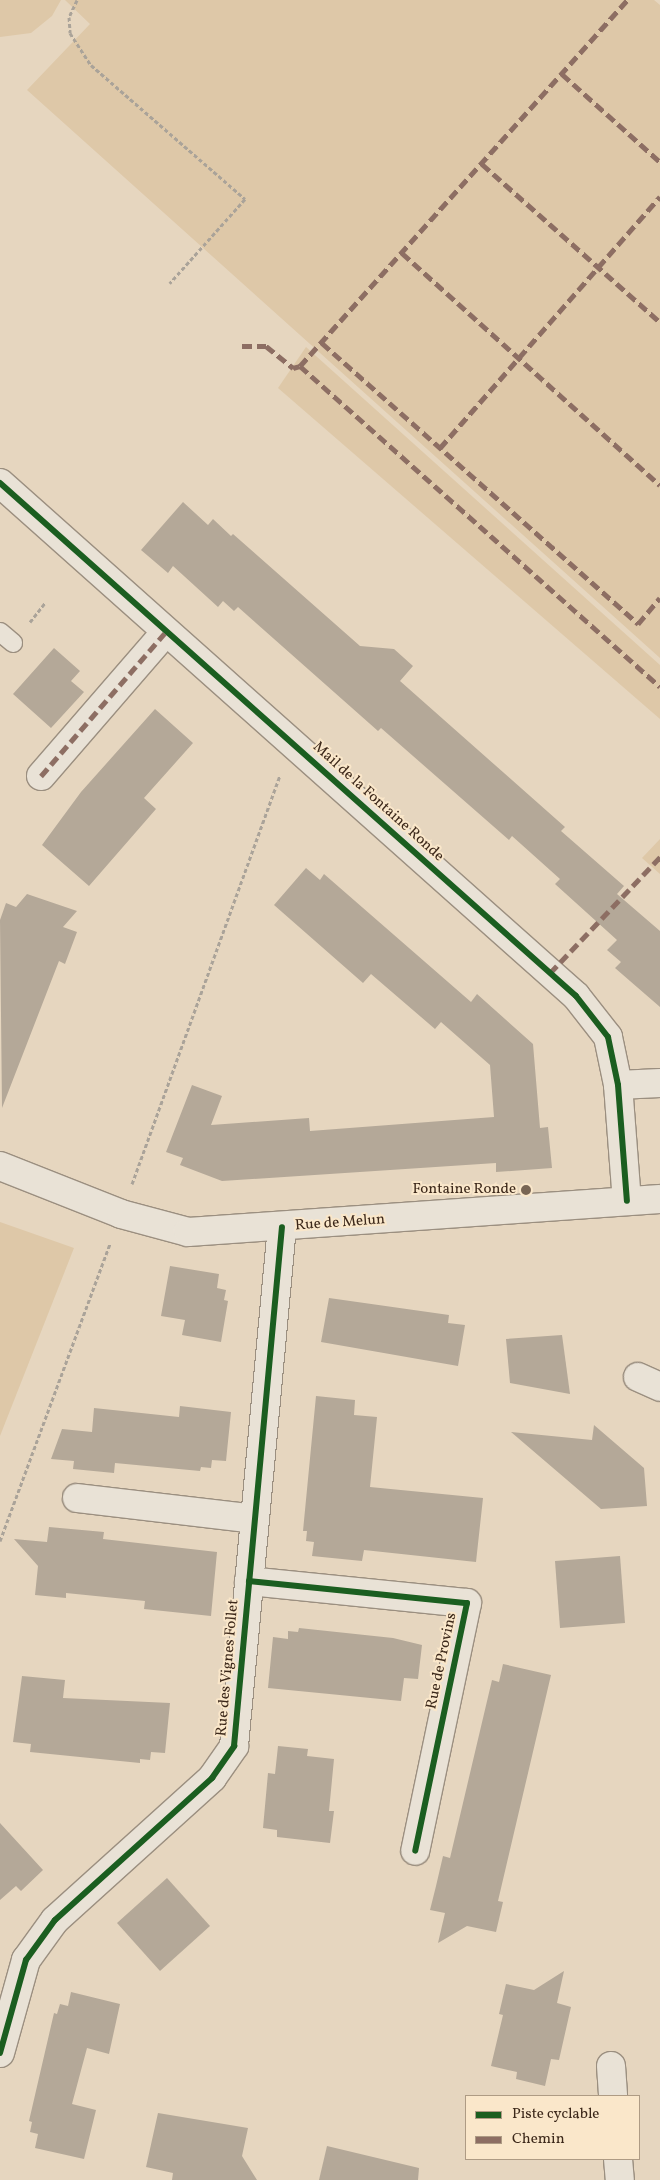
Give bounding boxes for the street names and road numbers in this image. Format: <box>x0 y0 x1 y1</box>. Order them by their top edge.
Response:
street label: Mail de la Fontaine Ronde <box>309 738 447 866</box>
street label: Rue de Melun <box>294 1211 386 1235</box>
street label: Rue des Vignes Follet <box>213 1599 243 1737</box>
street label: Rue de Provins <box>423 1611 461 1711</box>

